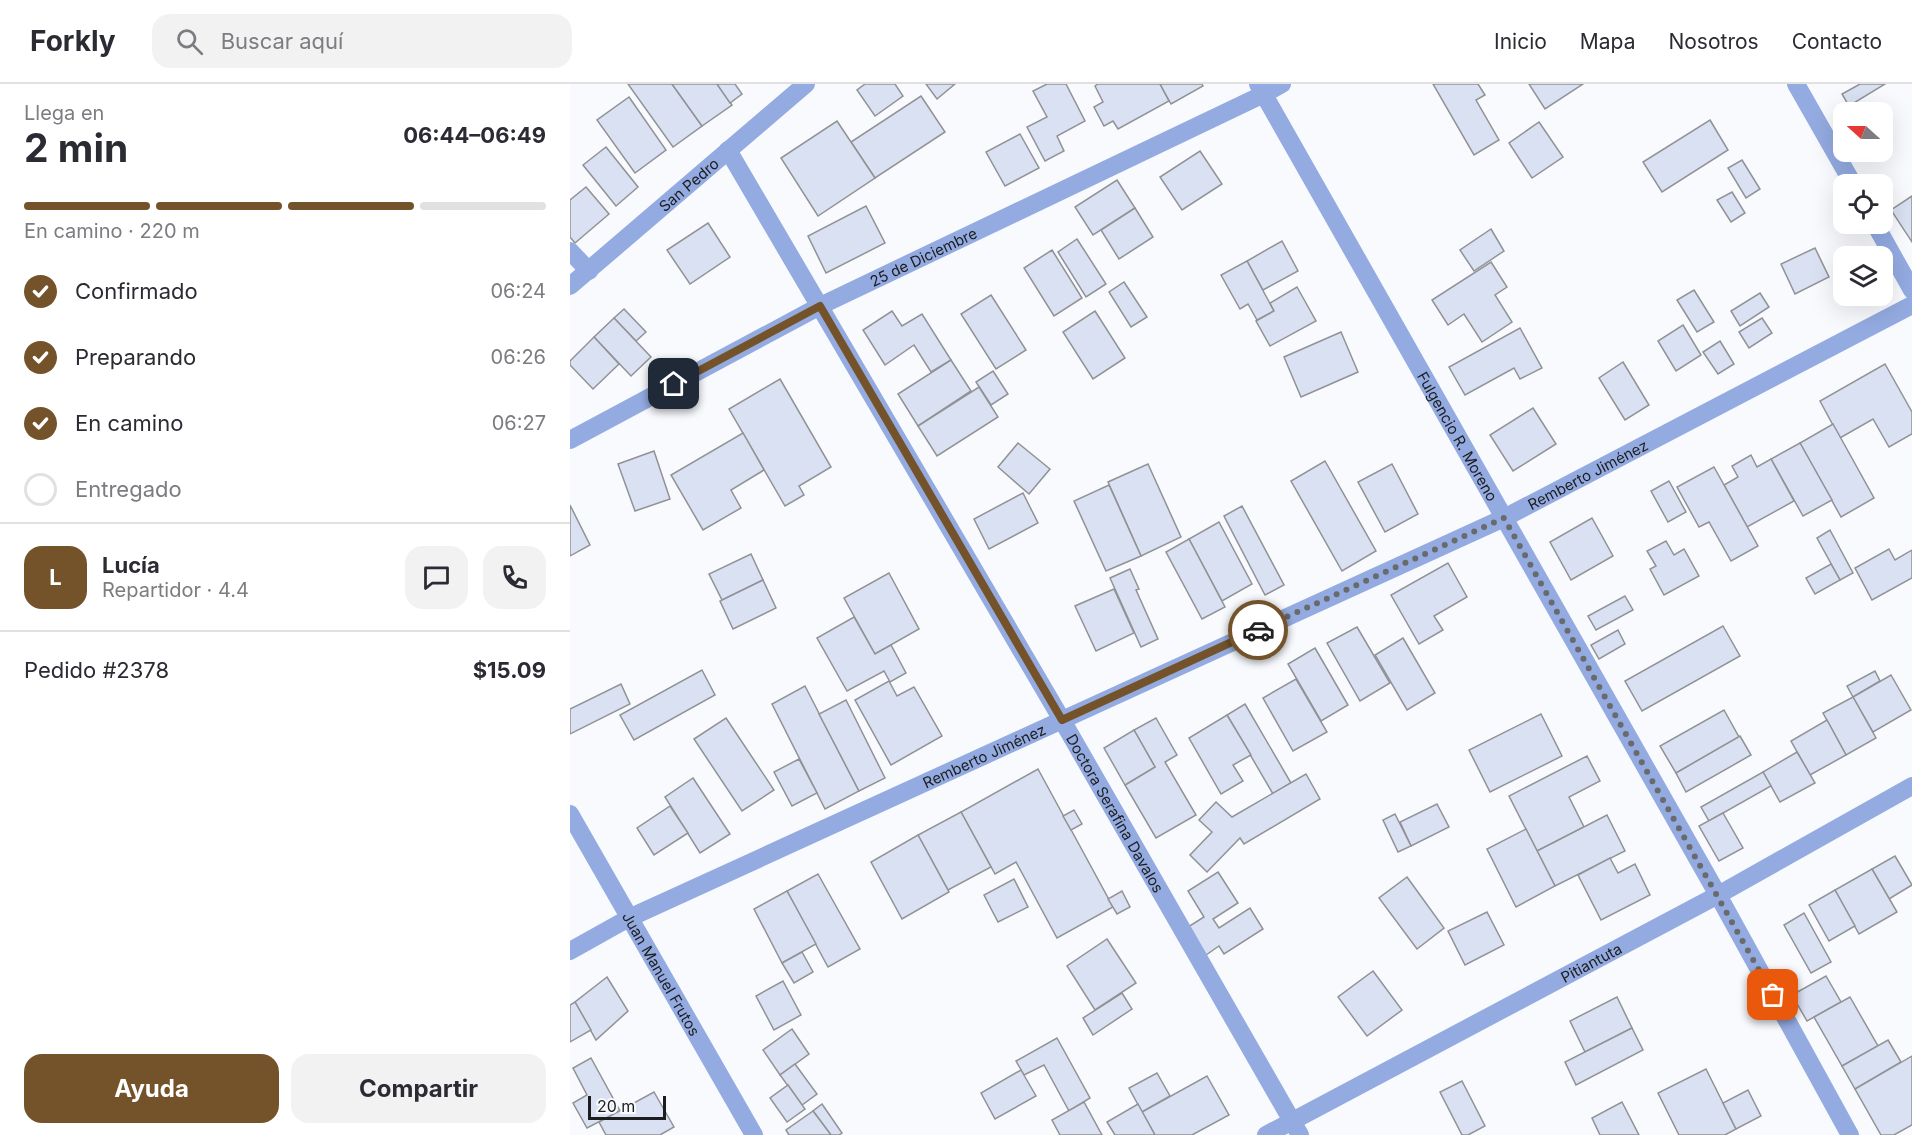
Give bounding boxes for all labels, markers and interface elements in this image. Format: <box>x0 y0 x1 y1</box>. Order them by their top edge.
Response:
search box <box>152 14 572 68</box>
text: Forkly <box>30 24 116 58</box>
icon: search <box>173 25 206 58</box>
text: Buscar aquí <box>221 28 343 54</box>
text: Inicio <box>1494 29 1547 54</box>
text: Mapa <box>1580 29 1635 54</box>
text: Nosotros <box>1668 29 1759 54</box>
text: Contacto <box>1792 29 1882 54</box>
text: Llega en <box>24 101 104 125</box>
north arrow <box>1833 102 1893 162</box>
map controls <box>1833 102 1893 306</box>
text: 06:44–06:49 <box>403 122 546 148</box>
text: 2 min <box>24 124 128 171</box>
street label: San Pedro <box>655 154 722 216</box>
button: locate <box>1833 174 1893 234</box>
text: En camino · 220 m <box>24 219 200 243</box>
street label: 25 de Diciembre <box>866 223 980 290</box>
button: layers <box>1833 246 1893 306</box>
icon: check <box>24 275 57 308</box>
text: Confirmado <box>75 278 198 304</box>
text: 06:24 <box>490 279 546 303</box>
icon: check <box>24 341 57 374</box>
text: Preparando <box>75 344 196 370</box>
text: 06:26 <box>491 345 546 369</box>
pin <box>648 358 699 409</box>
icon: home <box>657 367 690 400</box>
street label: Fulgencio R. Moreno <box>1414 368 1502 504</box>
icon: check <box>24 407 57 440</box>
text: En camino <box>75 410 183 436</box>
text: 06:27 <box>492 411 546 435</box>
street label: Remberto Jiménez <box>1524 435 1651 514</box>
text: Entregado <box>75 476 182 502</box>
button: chat <box>405 546 468 609</box>
button: phone <box>483 546 546 609</box>
text: Lucía <box>102 552 160 578</box>
text: L <box>49 564 62 590</box>
text: Repartidor · 4.4 <box>102 578 249 602</box>
courier <box>1228 600 1288 660</box>
icon: car <box>1242 614 1275 647</box>
text: Pedido #2378 <box>24 657 169 683</box>
text: $15.09 <box>473 657 546 683</box>
street label: Remberto Jiménez <box>920 719 1048 792</box>
street label: Doctora Serafina Davalos <box>1062 730 1168 896</box>
street label: Juan Manuel Frutos <box>618 908 705 1039</box>
street label: Pitiantuta <box>1557 938 1625 986</box>
pin <box>1747 969 1798 1020</box>
icon: bag <box>1756 978 1789 1011</box>
button: Ayuda <box>24 1054 279 1123</box>
button: Compartir <box>291 1054 546 1123</box>
scale bar <box>588 1093 666 1120</box>
text: 20 m <box>597 1096 635 1116</box>

